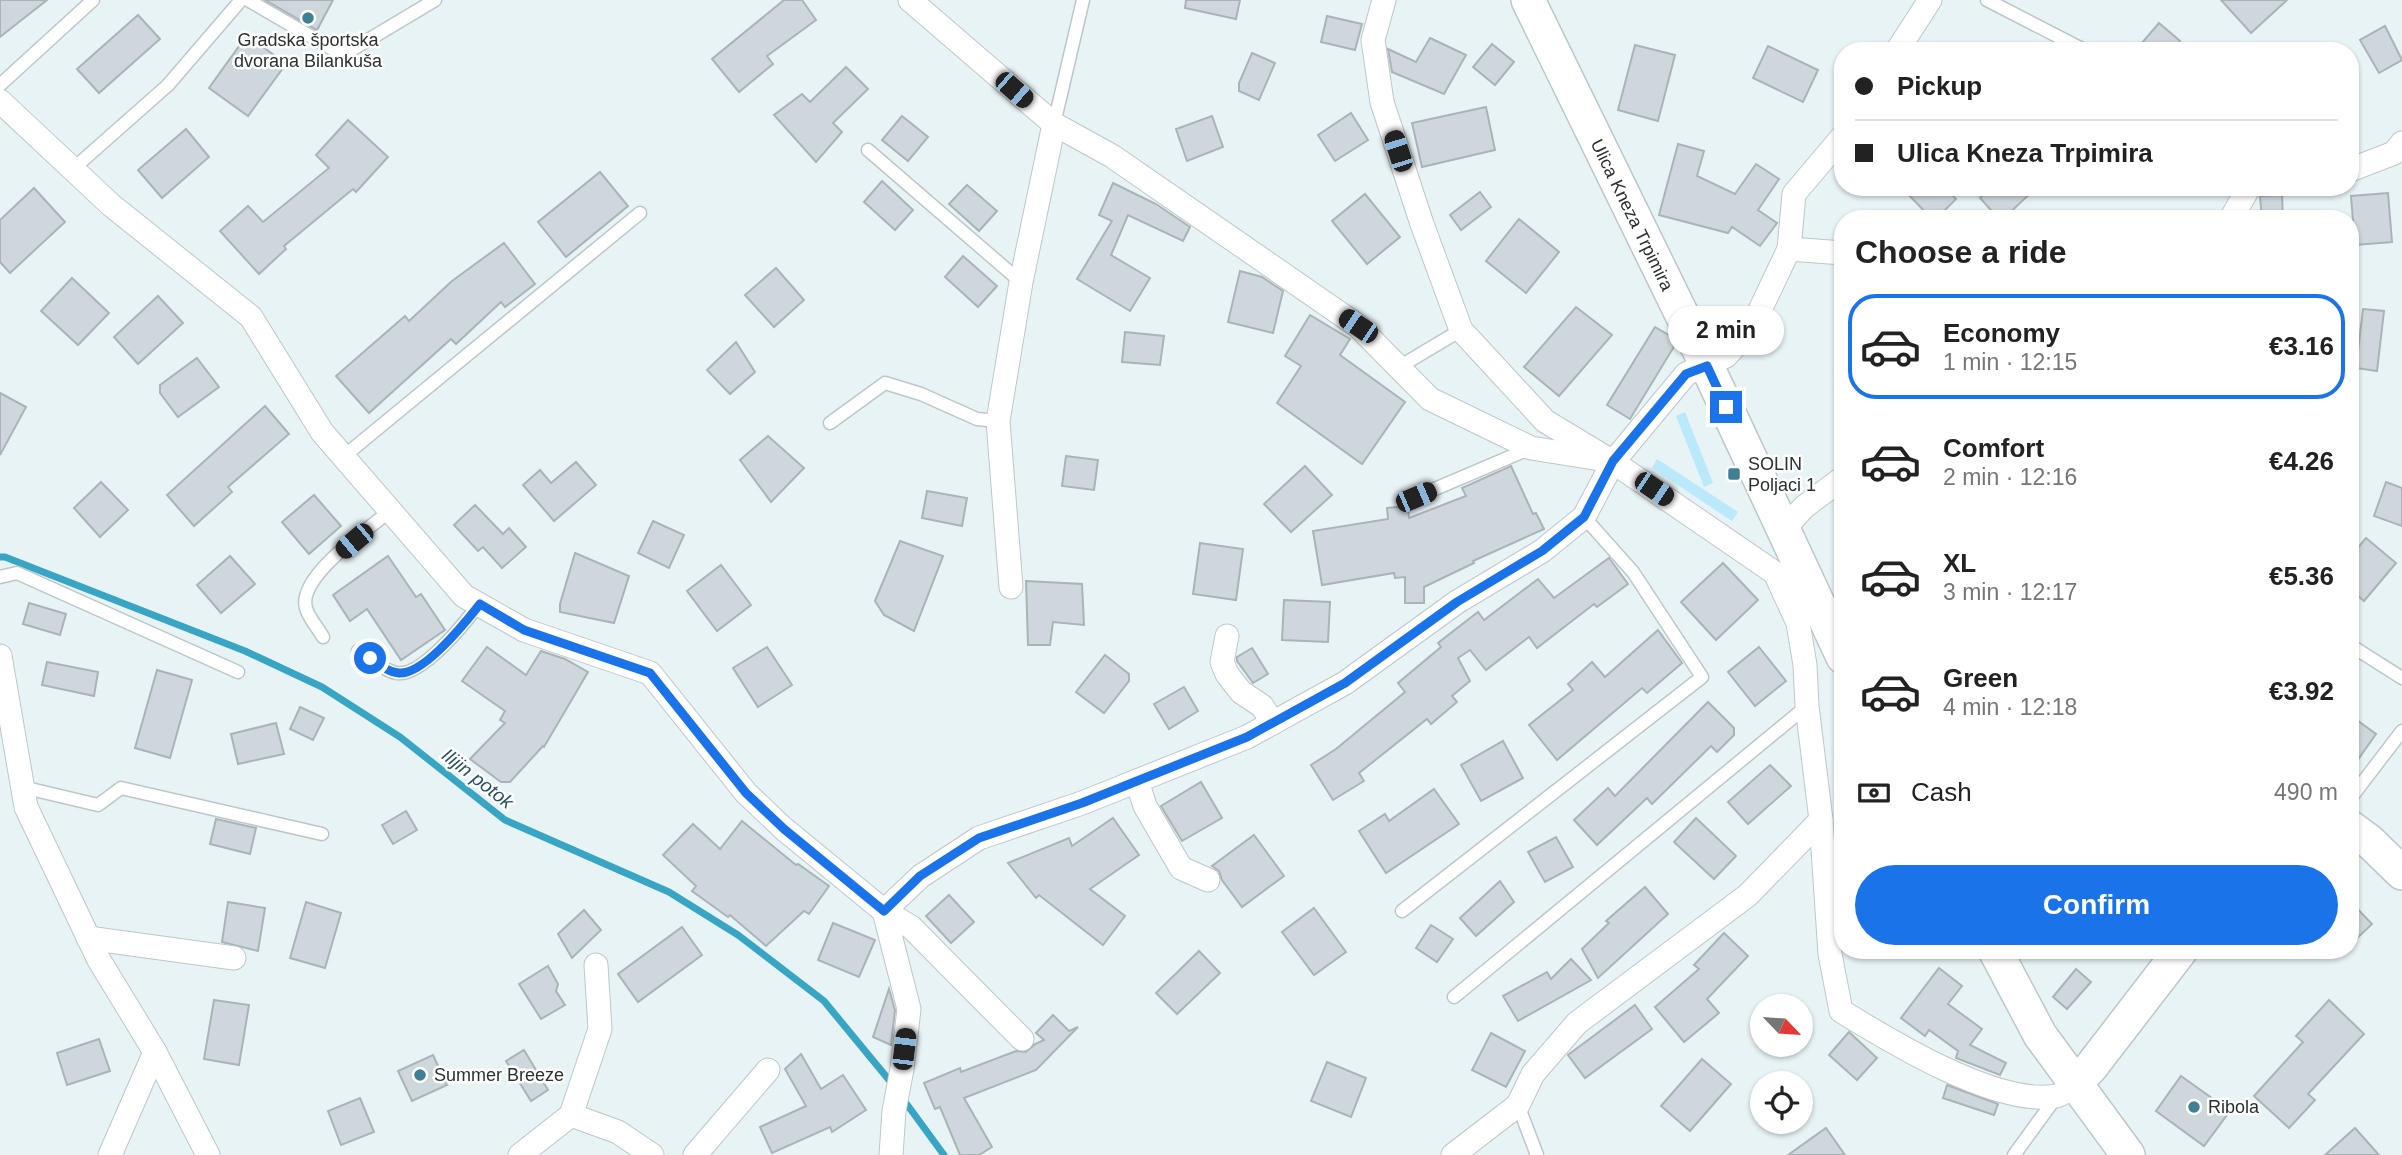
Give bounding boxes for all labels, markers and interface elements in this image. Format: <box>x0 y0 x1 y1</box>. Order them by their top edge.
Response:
marker: Gradska športska dvorana Bilankuša <box>300 10 316 26</box>
place label: Gradska športska dvorana Bilankuša <box>234 30 383 71</box>
car <box>992 68 1037 112</box>
text: Pickup <box>1897 71 1982 101</box>
car <box>1382 128 1415 174</box>
street label: Ulica Kneza Trpimira <box>1587 136 1678 295</box>
text: Ulica Kneza Trpimira <box>1897 138 2153 168</box>
text: Choose a ride <box>1855 234 2067 270</box>
car <box>1335 306 1382 346</box>
callout: 2 min <box>1668 306 1784 354</box>
icon: car <box>1859 315 1922 378</box>
text: 2 min <box>1696 317 1756 343</box>
text: Economy <box>1943 318 2060 348</box>
text: €3.16 <box>2269 331 2334 361</box>
text: 1 min · 12:15 <box>1943 349 2077 375</box>
route end <box>1710 391 1742 423</box>
icon: car <box>1859 430 1922 493</box>
text: Comfort <box>1943 433 2044 463</box>
text: €4.26 <box>2269 446 2334 476</box>
place label: SOLIN Poljaci 1 <box>1748 454 1816 495</box>
text: 2 min · 12:16 <box>1943 464 2077 490</box>
marker: SOLIN Poljaci 1 <box>1726 466 1742 482</box>
car <box>1631 469 1678 509</box>
car <box>1393 479 1440 515</box>
car <box>332 519 377 563</box>
icon: car <box>1859 545 1922 608</box>
text: XL <box>1943 548 1976 578</box>
text: €5.36 <box>2269 561 2334 591</box>
text: 3 min · 12:17 <box>1943 579 2077 605</box>
route start <box>354 642 386 674</box>
icon: car <box>1859 660 1922 723</box>
text: Green <box>1943 663 2018 693</box>
text: €3.92 <box>2269 676 2334 706</box>
text: 4 min · 12:18 <box>1943 694 2077 720</box>
water label: Ilijin potok <box>438 744 519 814</box>
icon: cash <box>1855 774 1893 812</box>
text: Cash <box>1911 777 1972 807</box>
text: 490 m <box>2274 779 2338 805</box>
button: Confirm <box>1855 865 2338 945</box>
north arrow <box>1750 994 1813 1057</box>
map controls <box>1750 994 1813 1134</box>
car <box>892 1027 917 1071</box>
place label: Summer Breeze <box>434 1065 564 1085</box>
marker: Summer Breeze <box>412 1067 428 1083</box>
button: locate <box>1750 1071 1813 1134</box>
place label: Ribola <box>2208 1097 2260 1117</box>
marker: Ribola <box>2186 1099 2202 1115</box>

